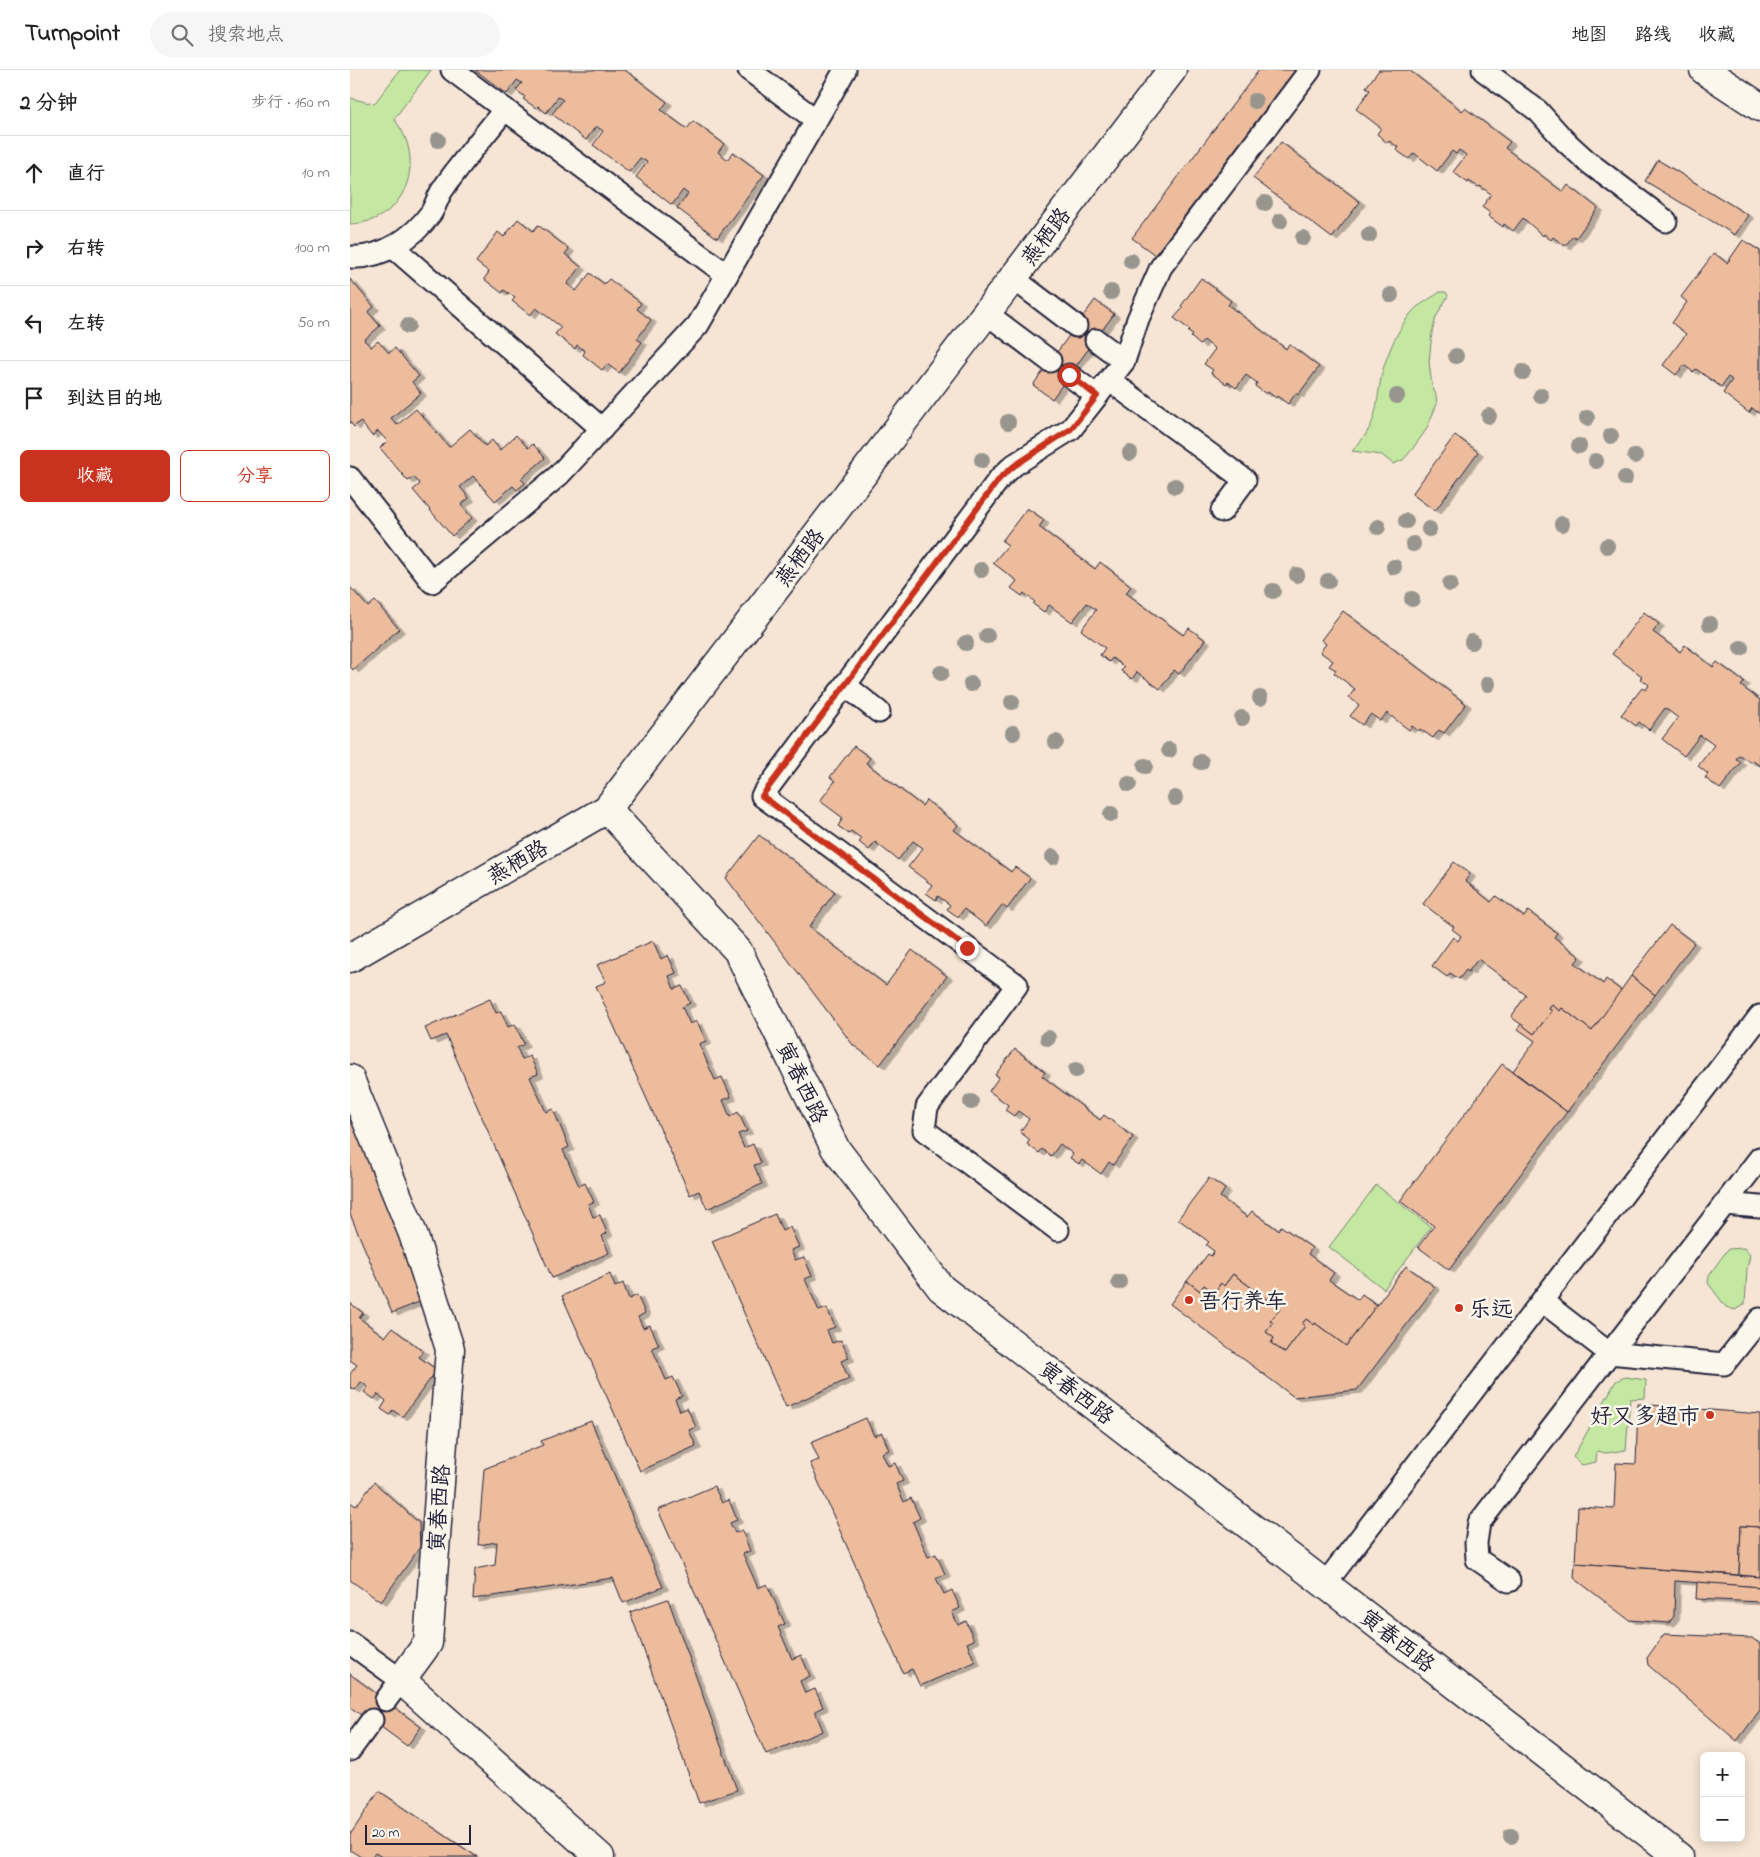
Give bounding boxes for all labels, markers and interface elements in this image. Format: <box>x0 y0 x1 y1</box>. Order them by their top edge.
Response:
search box <box>150 12 500 57</box>
text: Turnpoint <box>25 17 120 52</box>
icon: search <box>168 21 196 49</box>
text: 搜索地点 <box>208 22 284 49</box>
text: 地图 <box>1571 23 1607 49</box>
text: 路线 <box>1635 23 1671 49</box>
text: 收藏 <box>1699 23 1735 49</box>
text: 2 分钟 <box>20 89 78 119</box>
text: 步行 · 160 m <box>251 91 330 115</box>
icon: ahead <box>20 159 48 187</box>
text: 直行 <box>67 161 105 188</box>
text: 10 m <box>302 161 330 185</box>
street label: 燕栖路 <box>1015 202 1080 274</box>
icon: right <box>20 234 48 262</box>
text: 右转 <box>67 236 105 263</box>
text: 100 m <box>295 236 330 260</box>
icon: left <box>20 309 48 337</box>
text: 左转 <box>67 311 105 338</box>
text: 50 m <box>298 311 330 335</box>
route start <box>1058 364 1081 387</box>
icon: arrive <box>20 384 48 412</box>
text: 到达目的地 <box>67 386 162 413</box>
button: 收藏 <box>20 450 170 502</box>
button: 分享 <box>180 450 330 502</box>
street label: 燕栖路 <box>769 523 834 595</box>
street label: 燕栖路 <box>482 833 555 894</box>
route end <box>956 937 979 960</box>
street label: 寅春西路 <box>767 1037 834 1130</box>
place label: 吾行养车 <box>1199 1287 1287 1319</box>
marker: 吾行养车 <box>1183 1294 1195 1306</box>
place label: 乐远 <box>1469 1295 1513 1327</box>
marker: 乐远 <box>1453 1302 1465 1314</box>
street label: 寅春西路 <box>1031 1355 1120 1434</box>
place label: 好又多超市 <box>1590 1402 1700 1434</box>
marker: 好又多超市 <box>1704 1409 1716 1421</box>
street label: 寅春西路 <box>422 1463 460 1553</box>
street label: 寅春西路 <box>1352 1603 1441 1682</box>
map controls <box>1700 1752 1745 1842</box>
button: + <box>1700 1752 1745 1797</box>
button: − <box>1700 1797 1745 1842</box>
scale bar <box>365 1822 471 1845</box>
text: 20 m <box>372 1823 399 1844</box>

